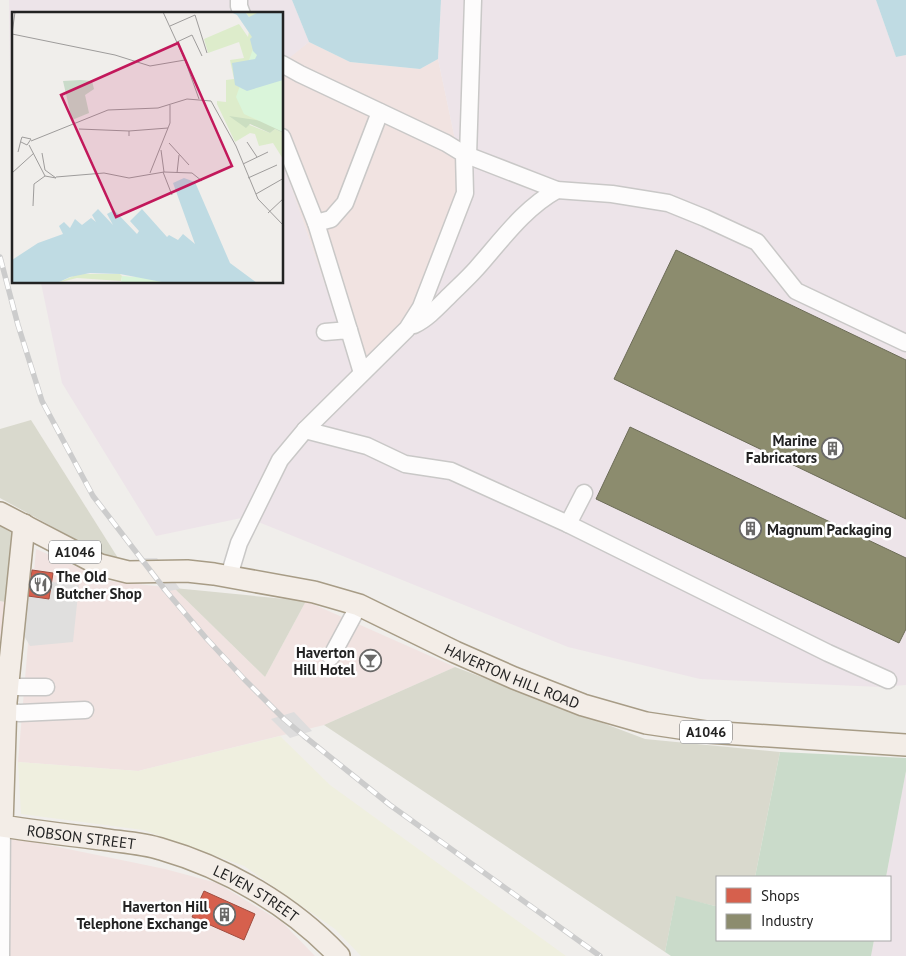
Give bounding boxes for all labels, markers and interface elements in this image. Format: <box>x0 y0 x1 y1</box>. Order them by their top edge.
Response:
inset map <box>12 12 284 284</box>
place label: Marine Fabricators <box>746 431 817 467</box>
building icon: Marine Fabricators <box>821 437 845 461</box>
building icon: Magnum Packaging <box>739 517 763 541</box>
place label: Magnum Packaging <box>767 520 892 539</box>
road number: A1046 <box>49 540 101 564</box>
place label: The Old Butcher Shop <box>56 567 142 603</box>
restaurant icon: The Old Butcher Shop <box>28 573 52 597</box>
street label: HAVERTON HILL ROAD <box>441 639 583 712</box>
place label: Haverton Hill Hotel <box>294 643 356 679</box>
bar icon: Haverton Hill Hotel <box>359 649 383 673</box>
road number: A1046 <box>680 720 732 744</box>
street label: ROBSON STREET <box>26 820 137 853</box>
street label: LEVEN STREET <box>211 860 303 926</box>
legend <box>716 876 891 941</box>
text: Shops <box>761 886 800 905</box>
place label: Haverton Hill Telephone Exchange <box>77 897 209 933</box>
building icon: Haverton Hill Telephone Exchange <box>212 903 236 927</box>
text: Industry <box>761 911 813 930</box>

